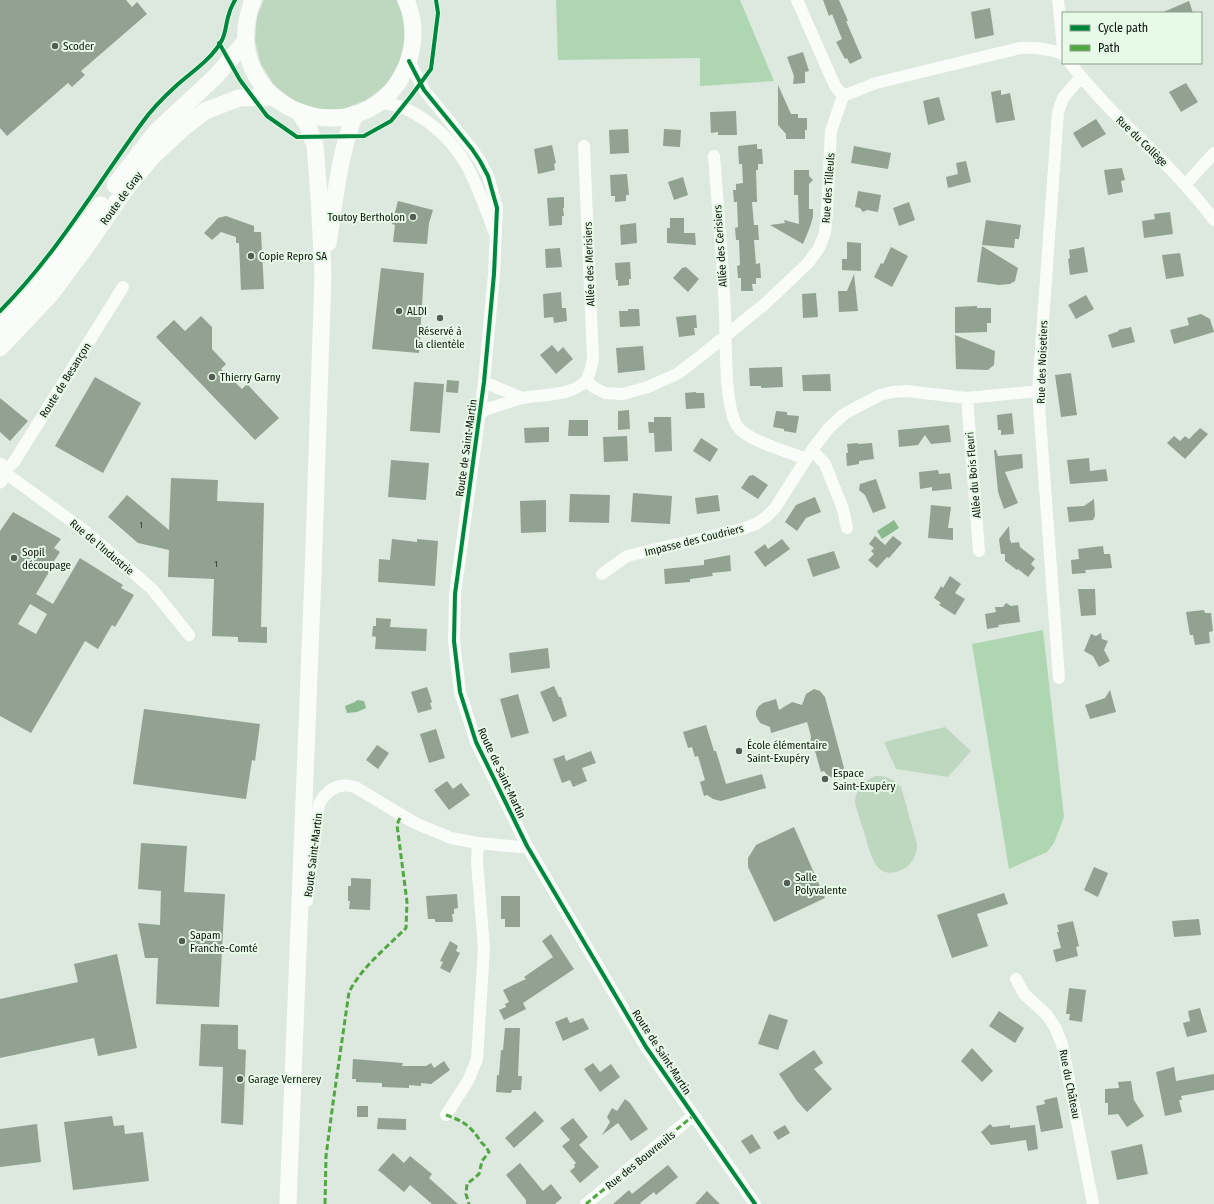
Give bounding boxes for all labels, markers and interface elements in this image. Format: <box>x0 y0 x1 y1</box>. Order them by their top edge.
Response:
legend <box>1062 12 1202 64</box>
text: Cycle path <box>1098 21 1148 35</box>
place label: Scoder <box>63 40 94 53</box>
marker: Scoder <box>50 41 60 51</box>
text: Path <box>1098 41 1120 55</box>
street label: Rue du Collège <box>1113 113 1170 169</box>
street label: Rue des Tilleuls <box>820 152 837 224</box>
street label: Route de Gray <box>98 169 145 227</box>
street label: Allée des Cerisiers <box>711 204 730 287</box>
place label: Toutoy Bertholon <box>327 211 405 224</box>
marker: Toutoy Bertholon <box>408 212 418 222</box>
street label: Allée des Merisiers <box>582 221 597 307</box>
place label: Copie Repro SA <box>259 250 327 263</box>
marker: Copie Repro SA <box>246 251 256 261</box>
place label: ALDI <box>407 305 427 318</box>
marker: ALDI <box>394 306 404 316</box>
marker: Réservé à la clientèle <box>435 313 445 323</box>
street label: Rue des Noisetiers <box>1035 320 1050 404</box>
place label: Réservé à la clientèle <box>415 325 465 351</box>
street label: Route de Besançon <box>37 340 94 420</box>
place label: Thierry Garny <box>220 371 281 384</box>
marker: Thierry Garny <box>207 372 217 382</box>
street label: Route de Saint-Martin <box>453 398 480 498</box>
street label: Allée du Bois Fleuri <box>963 431 984 519</box>
street label: Rue de l'Industrie <box>67 517 136 578</box>
house number: 1 <box>139 520 143 530</box>
street label: Impasse des Coudriers <box>643 522 745 559</box>
place label: Sopil découpage <box>22 546 71 572</box>
marker: Sopil découpage <box>9 553 19 563</box>
house number: 1 <box>214 559 218 569</box>
street label: Route de Saint-Martin <box>475 726 528 821</box>
place label: École élémentaire Saint-Exupéry <box>747 738 827 765</box>
marker: École élémentaire Saint-Exupéry <box>734 746 744 756</box>
place label: Espace Saint-Exupéry <box>833 767 895 793</box>
marker: Espace Saint-Exupéry <box>820 774 830 784</box>
street label: Route Saint-Martin <box>302 812 325 898</box>
place label: Salle Polyvalente <box>795 871 847 897</box>
marker: Salle Polyvalente <box>782 878 792 888</box>
place label: Sapam Franche-Comté <box>190 929 258 955</box>
marker: Sapam Franche-Comté <box>177 936 187 946</box>
street label: Route de Saint-Martin <box>629 1007 694 1097</box>
street label: Rue du Château <box>1056 1048 1083 1120</box>
place label: Garage Vernerey <box>248 1073 321 1086</box>
marker: Garage Vernerey <box>235 1074 245 1084</box>
street label: Rue des Bouvreuils <box>603 1128 678 1192</box>

